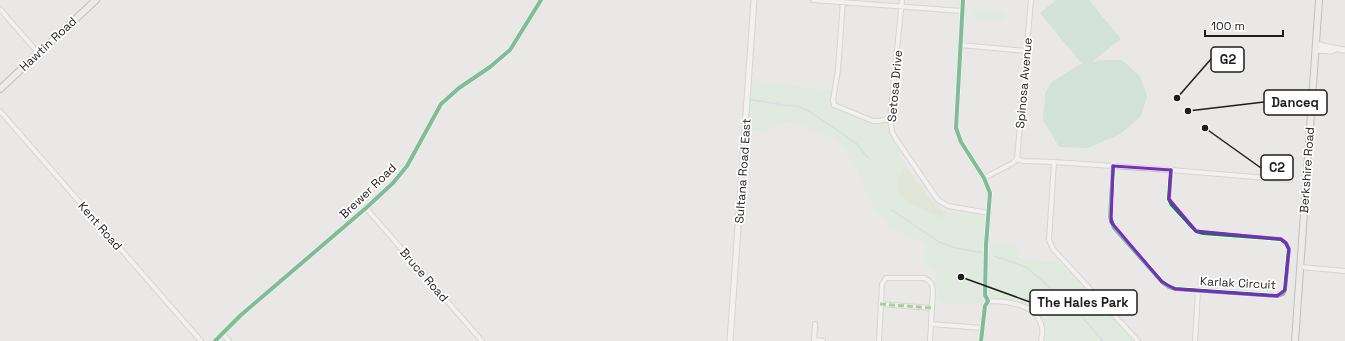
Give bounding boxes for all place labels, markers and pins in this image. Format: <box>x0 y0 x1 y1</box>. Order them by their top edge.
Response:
callout: G2 <box>1211 47 1244 72</box>
callout: Danceq <box>1264 90 1327 115</box>
callout: C2 <box>1261 155 1293 180</box>
callout: The Hales Park <box>1030 290 1137 315</box>

